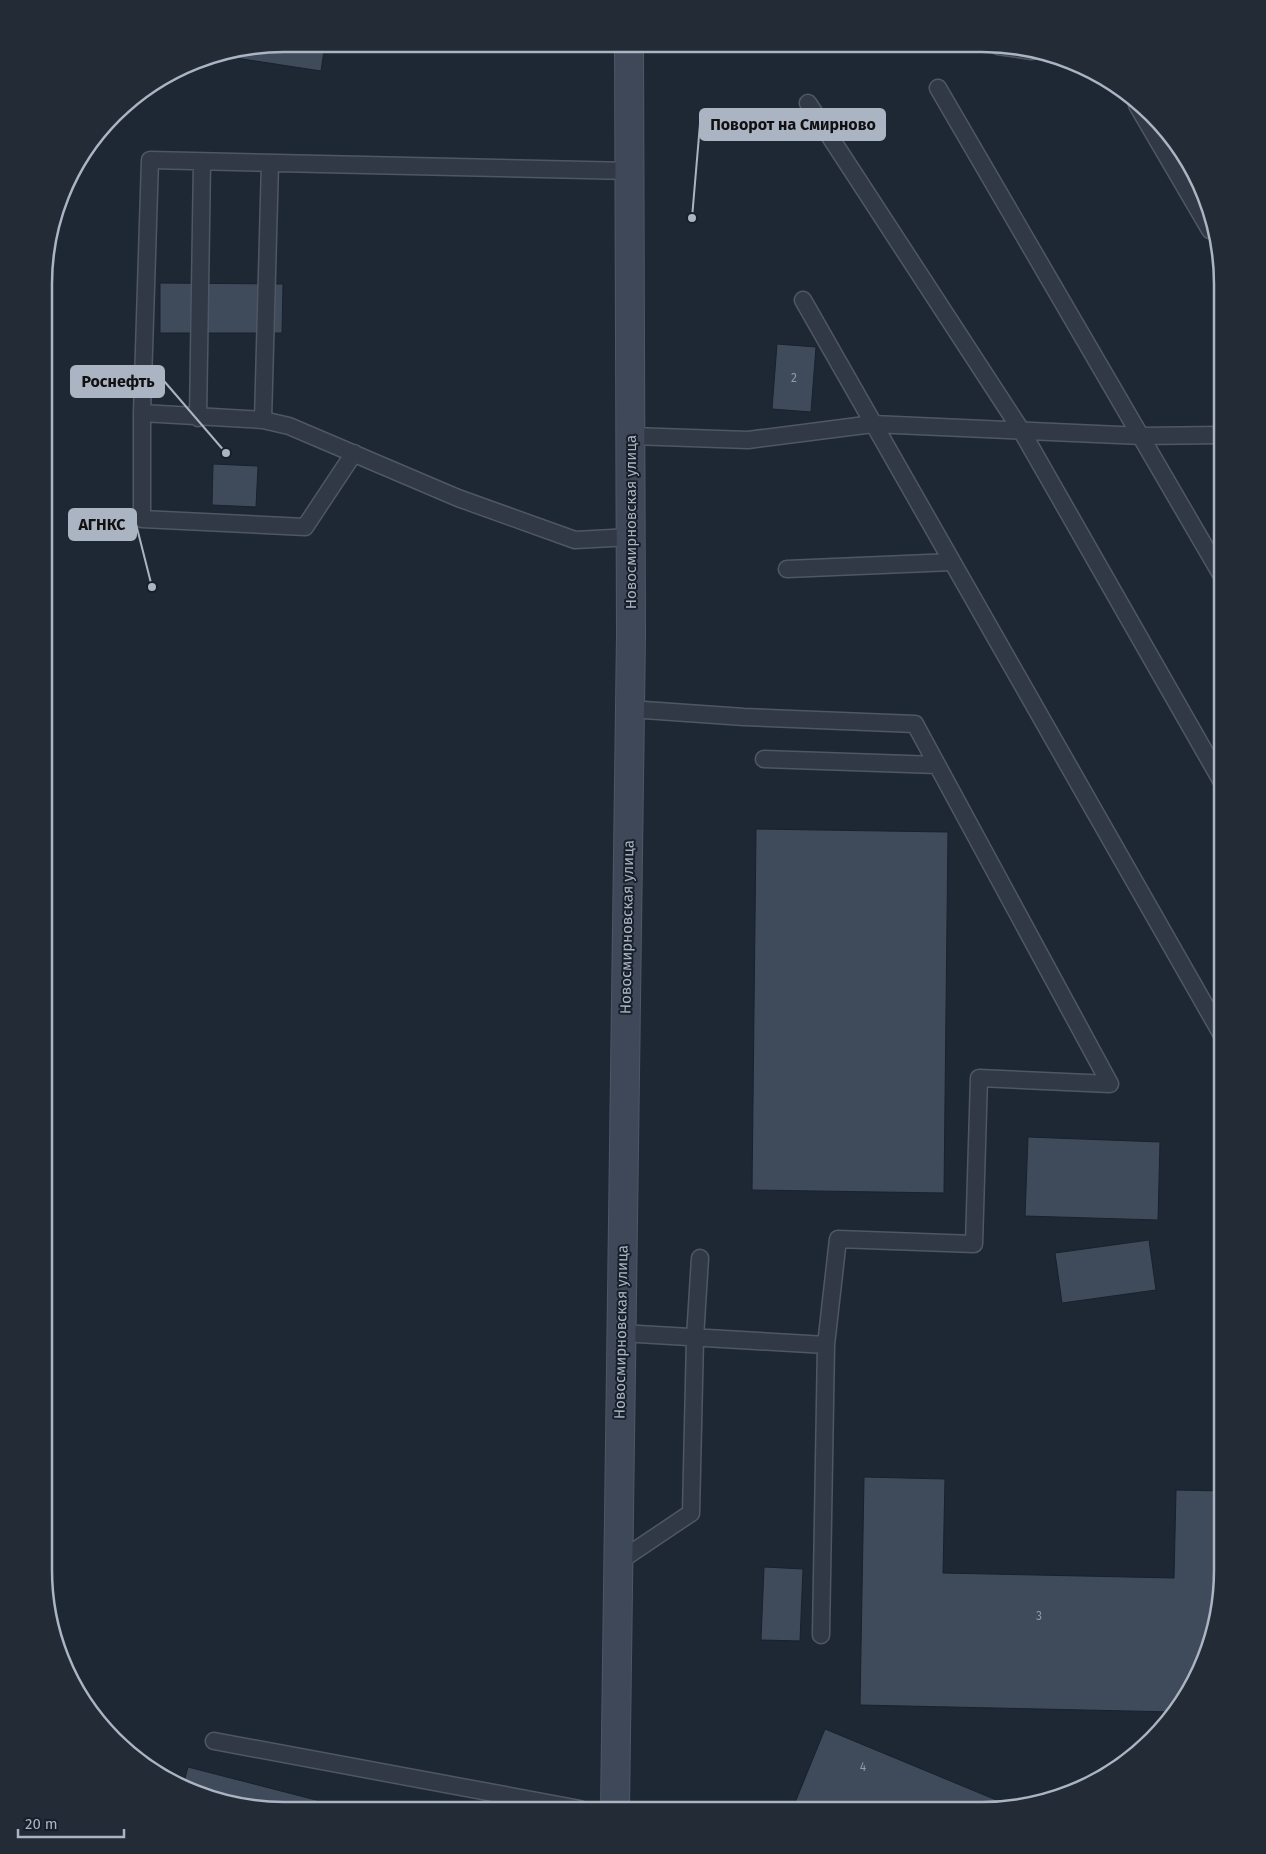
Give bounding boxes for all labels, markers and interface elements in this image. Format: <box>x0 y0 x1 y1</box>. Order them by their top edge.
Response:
callout: Поворот на Смирново <box>700 109 885 140</box>
text: Поворот на Смирново <box>710 115 876 134</box>
callout: Роснефть <box>71 366 164 397</box>
house number: 2 <box>791 371 797 385</box>
text: Роснефть <box>81 372 155 391</box>
street label: Новосмирновская улица <box>622 435 640 609</box>
callout: АГНКС <box>69 509 136 540</box>
text: АГНКС <box>77 515 126 534</box>
street label: Новосмирновская улица <box>616 840 638 1014</box>
street label: Новосмирновская улица <box>610 1245 632 1419</box>
house number: 3 <box>1036 1609 1042 1623</box>
house number: 4 <box>860 1760 867 1774</box>
scale bar <box>18 1806 124 1838</box>
text: 20 m <box>25 1815 58 1833</box>

